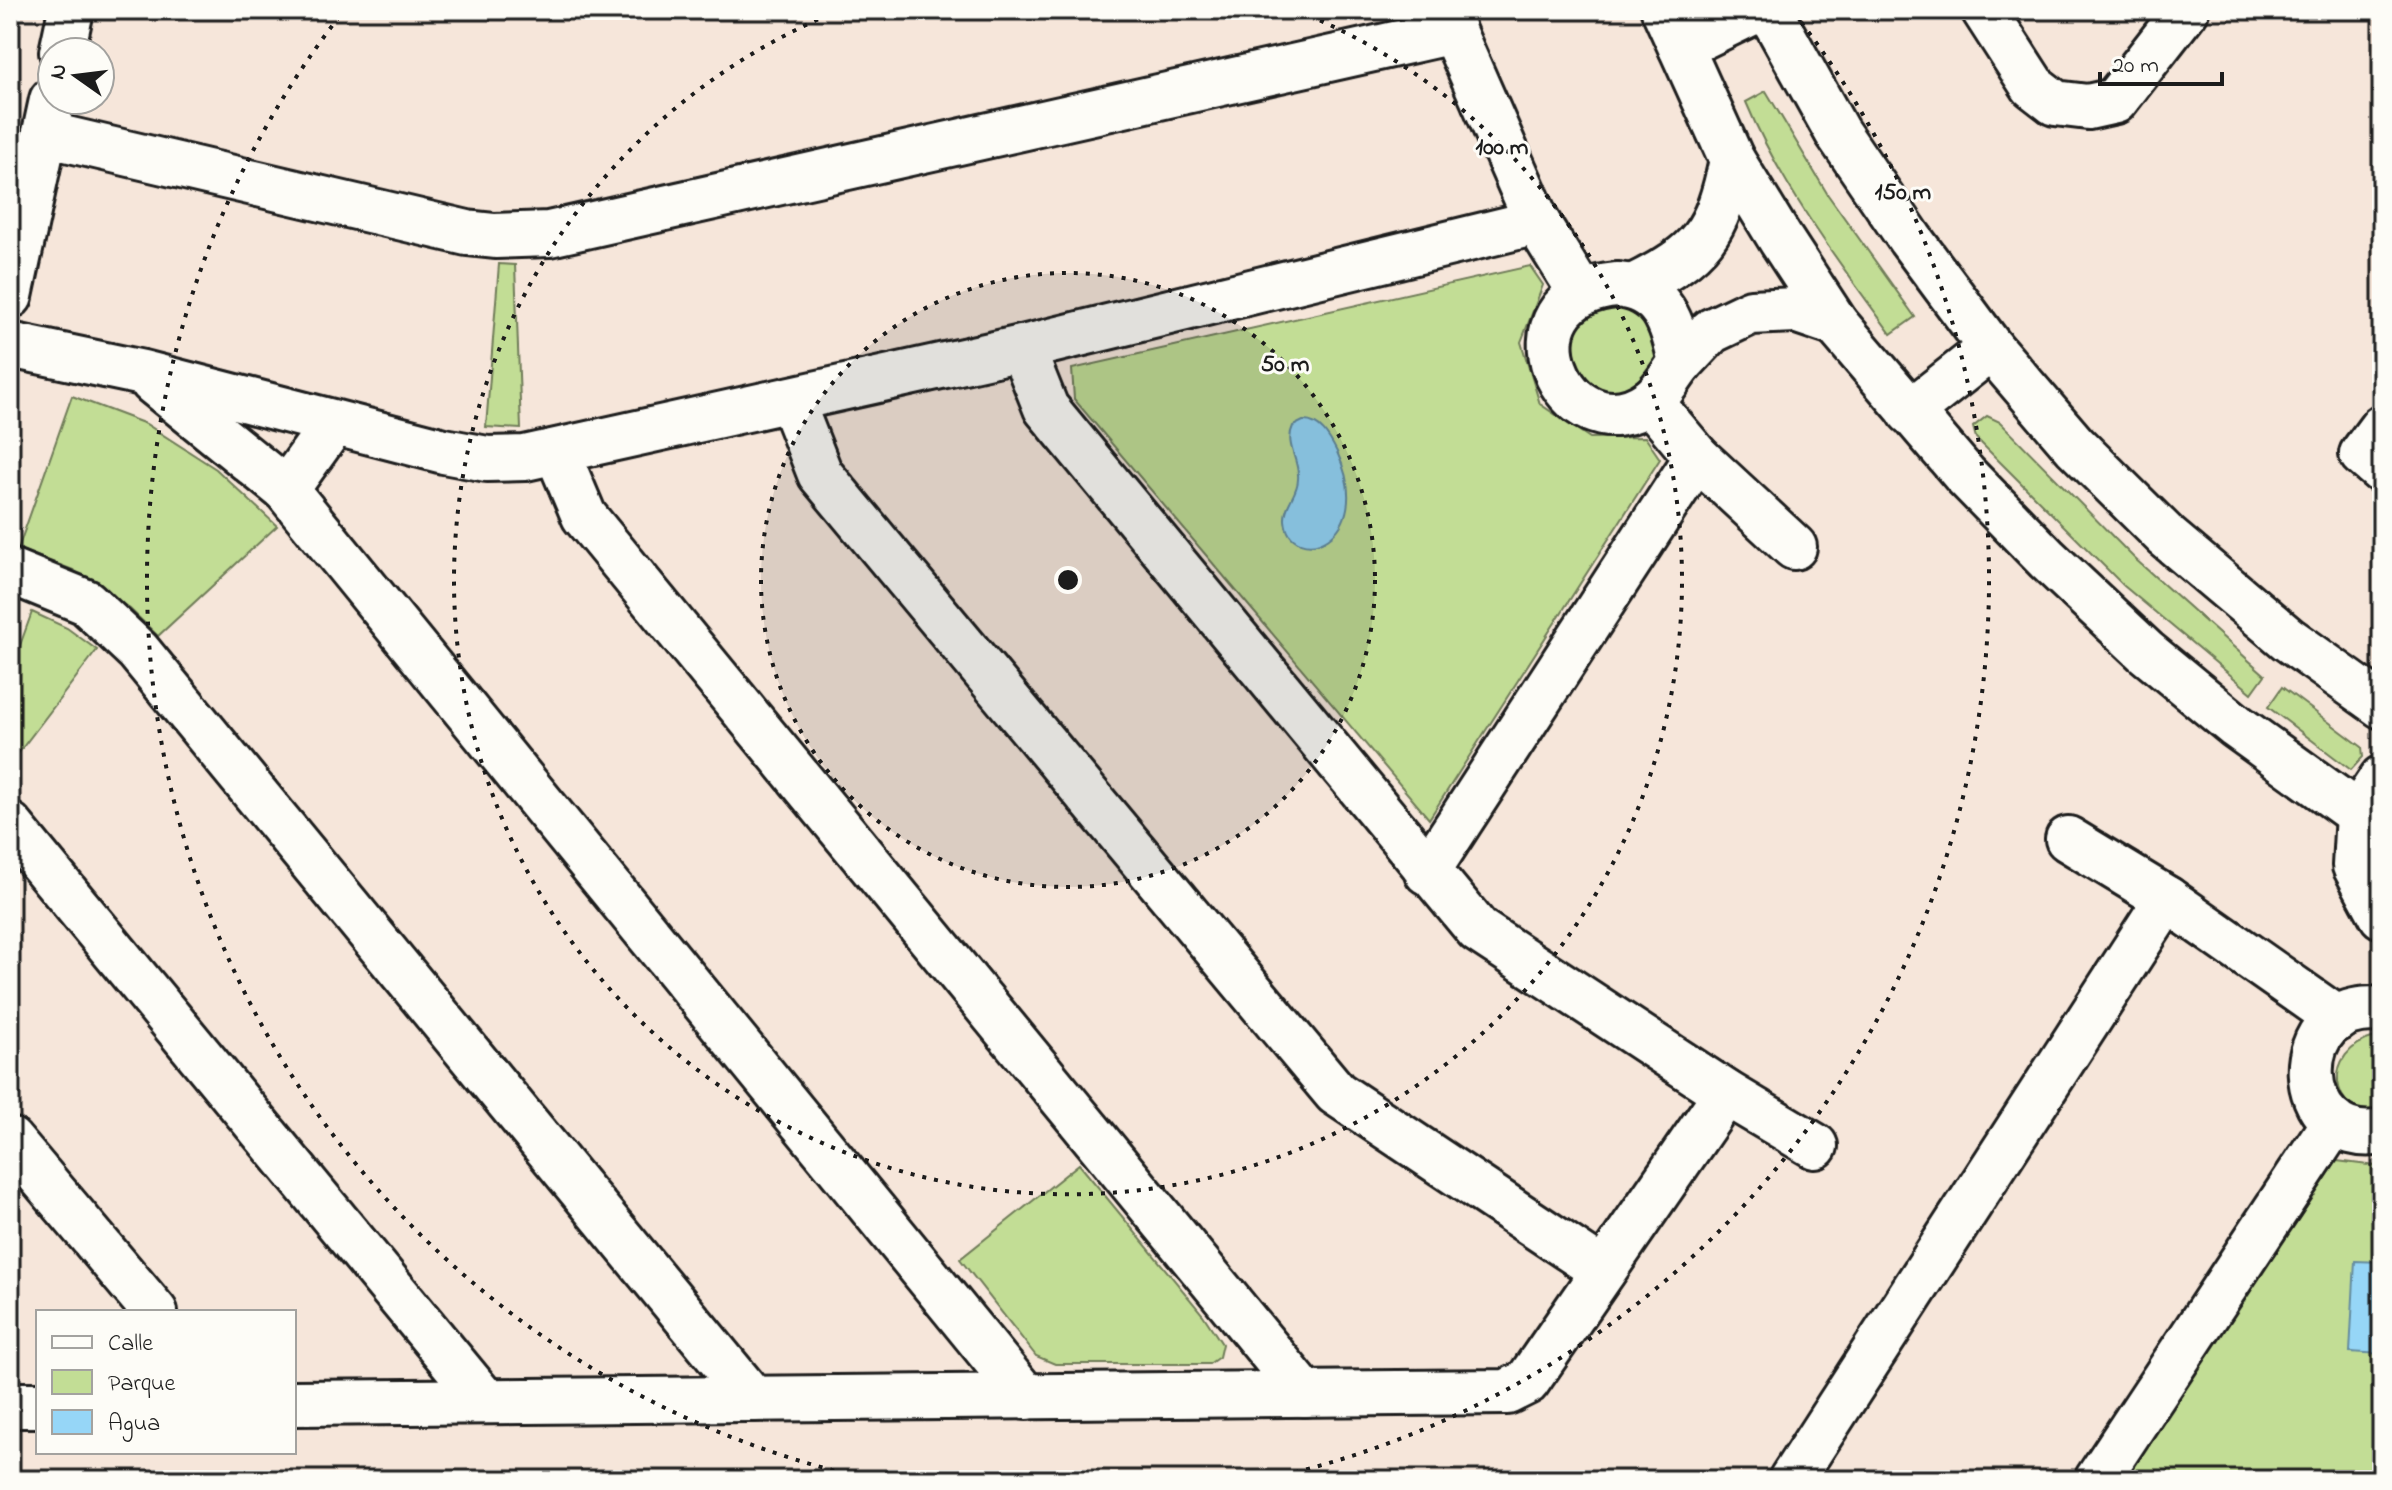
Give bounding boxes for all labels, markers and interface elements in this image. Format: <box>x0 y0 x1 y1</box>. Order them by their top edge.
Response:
north arrow <box>36 36 116 116</box>
scale bar <box>2100 36 2222 86</box>
text: 20 m <box>2112 49 2159 84</box>
text: N <box>42 61 77 83</box>
text: 100 m <box>1476 131 1529 166</box>
text: 150 m <box>1875 176 1932 211</box>
text: 50 m <box>1261 348 1310 383</box>
centre of rings <box>1054 566 1082 594</box>
legend <box>36 1310 296 1454</box>
text: Calle <box>108 1327 153 1362</box>
text: Parque <box>108 1367 175 1402</box>
text: Agua <box>108 1407 160 1442</box>

